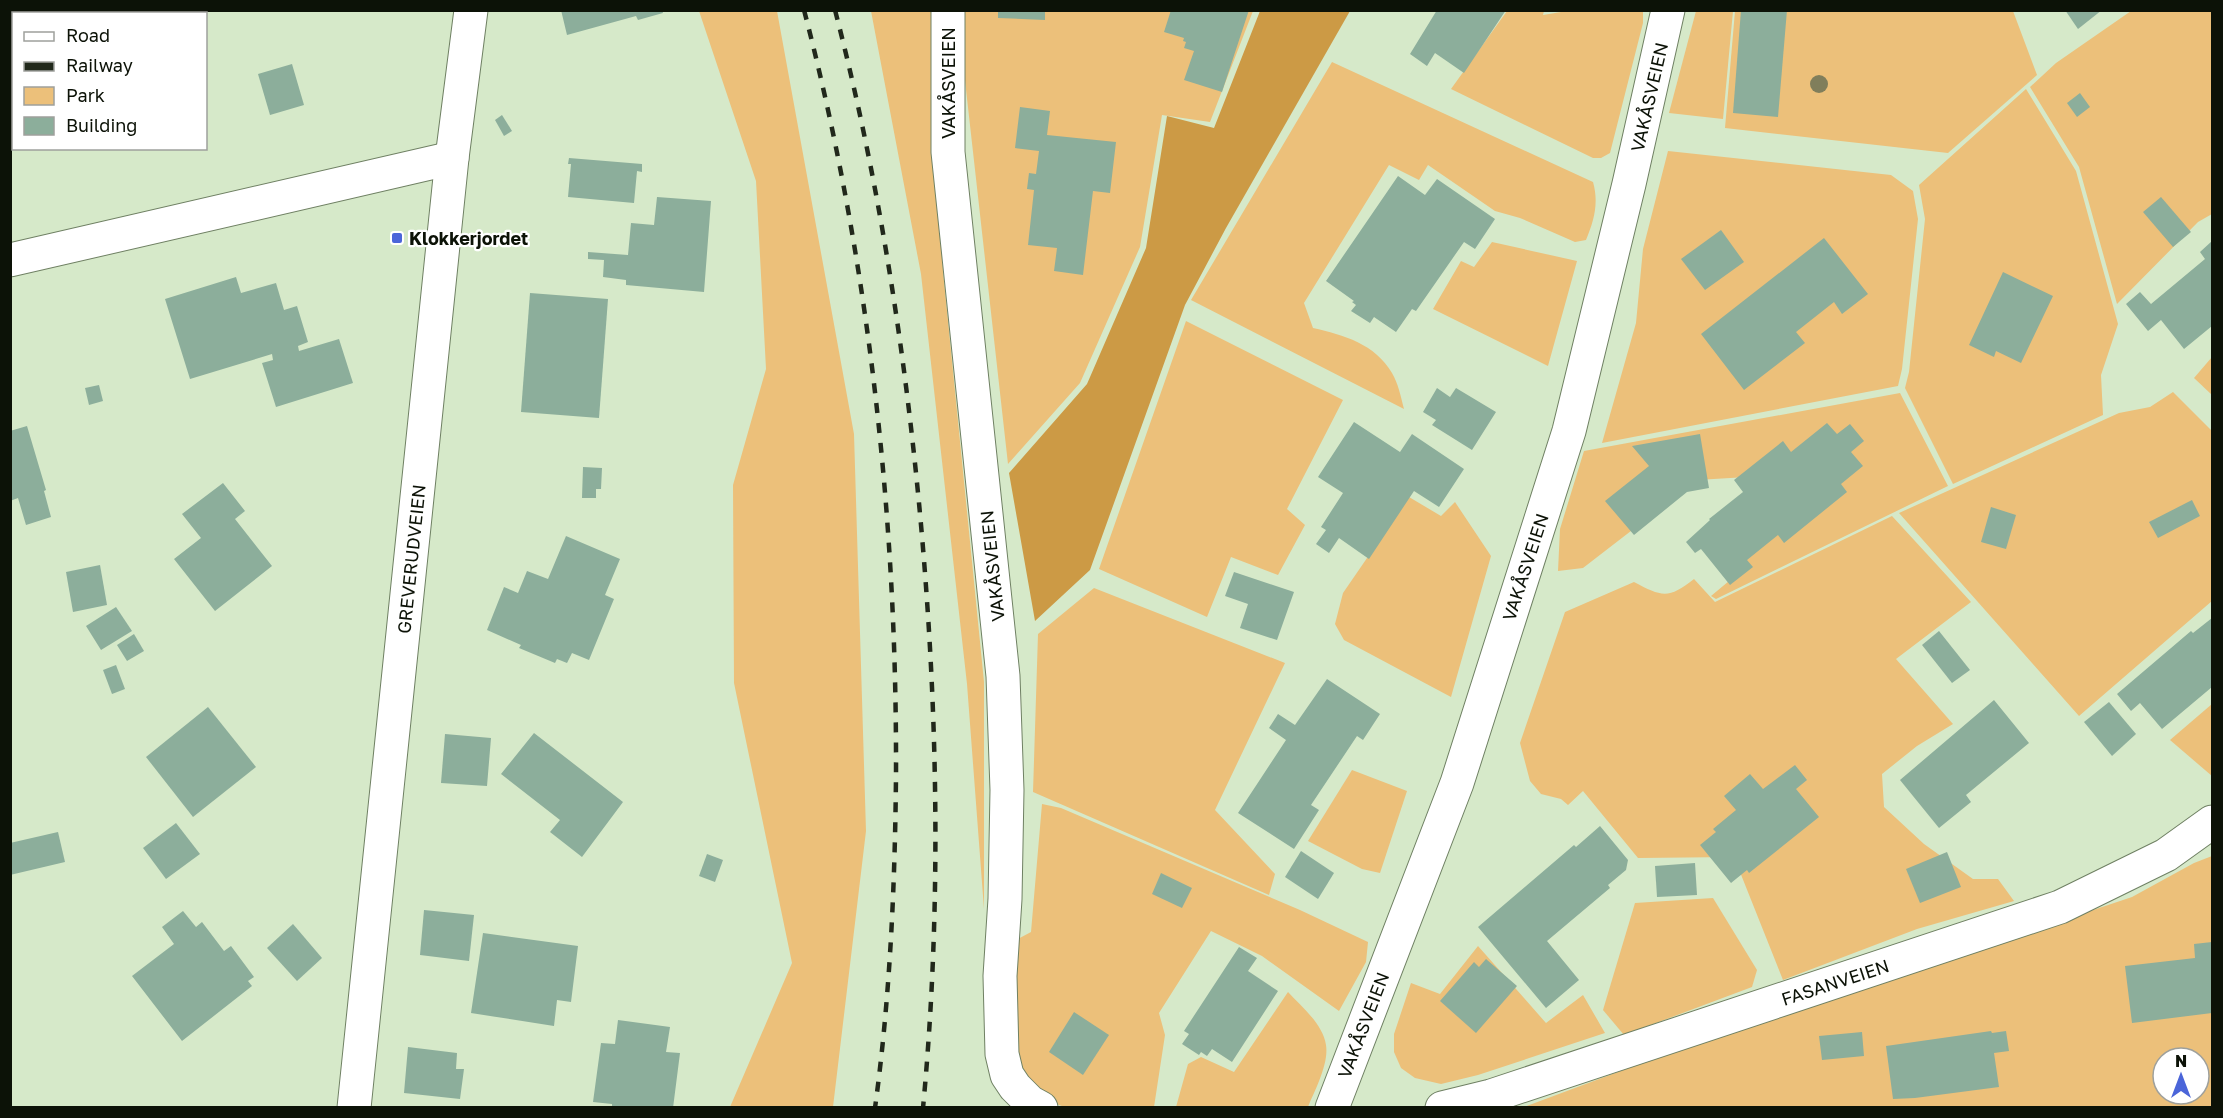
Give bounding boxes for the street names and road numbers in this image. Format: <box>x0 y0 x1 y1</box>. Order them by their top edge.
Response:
street label: VAKÅSVEIEN <box>937 27 959 139</box>
street label: VAKÅSVEIEN <box>1626 40 1672 154</box>
street label: GREVERUDVEIEN <box>392 483 430 635</box>
street label: VAKÅSVEIEN <box>975 509 1009 623</box>
street label: VAKÅSVEIEN <box>1497 510 1553 624</box>
street label: FASANVEIEN <box>1778 954 1892 1010</box>
street label: VAKÅSVEIEN <box>1333 969 1393 1081</box>

